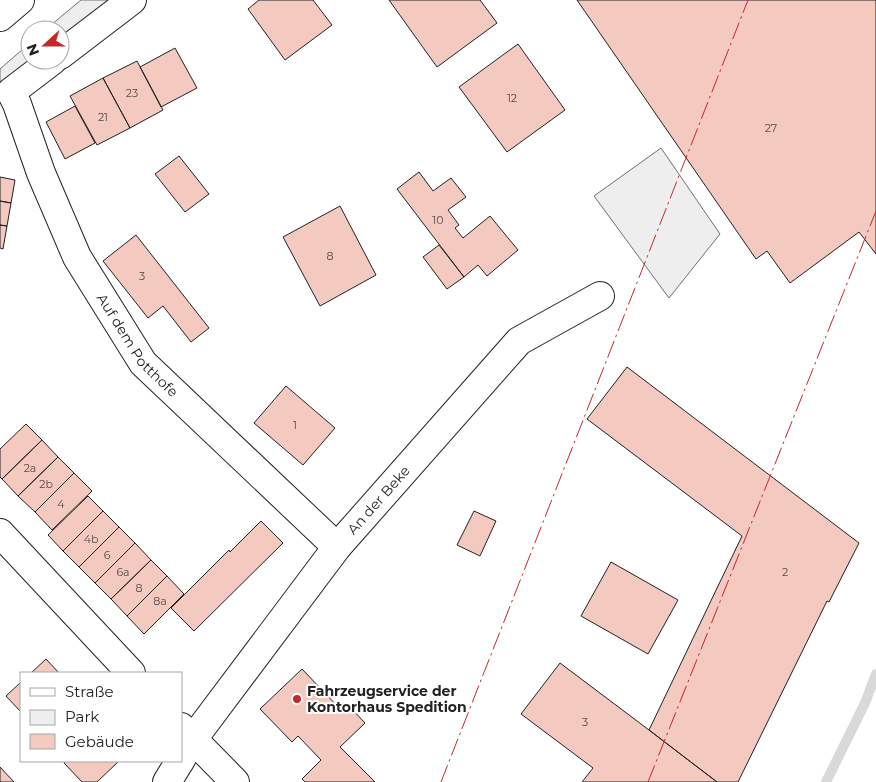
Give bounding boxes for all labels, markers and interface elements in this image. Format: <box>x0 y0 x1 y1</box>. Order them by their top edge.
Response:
north arrow <box>20 20 70 70</box>
text: N <box>22 41 43 58</box>
house number: 23 <box>126 86 138 100</box>
house number: 12 <box>507 91 517 105</box>
house number: 21 <box>98 110 108 124</box>
house number: 27 <box>765 121 777 135</box>
house number: 10 <box>432 213 444 227</box>
house number: 8 <box>326 249 334 263</box>
house number: 3 <box>139 269 145 283</box>
street label: Auf dem Potthofe <box>93 290 182 401</box>
house number: 1 <box>293 418 297 432</box>
house number: 2a <box>24 461 36 475</box>
street label: An der Beke <box>343 462 414 538</box>
house number: 2b <box>39 477 53 491</box>
house number: 4 <box>57 497 65 511</box>
house number: 4b <box>84 532 98 546</box>
house number: 6 <box>104 548 111 562</box>
house number: 6a <box>116 565 130 579</box>
house number: 2 <box>782 565 788 579</box>
house number: 8 <box>135 581 143 595</box>
house number: 8a <box>153 594 167 608</box>
legend <box>20 672 182 762</box>
text: Straße <box>65 682 114 701</box>
place label: Fahrzeugservice der Kontorhaus Spedition <box>307 682 467 716</box>
marker: Fahrzeugservice der Kontorhaus Spedition <box>291 693 303 705</box>
text: Park <box>65 707 99 726</box>
house number: 3 <box>582 715 588 729</box>
text: Gebäude <box>65 732 134 751</box>

